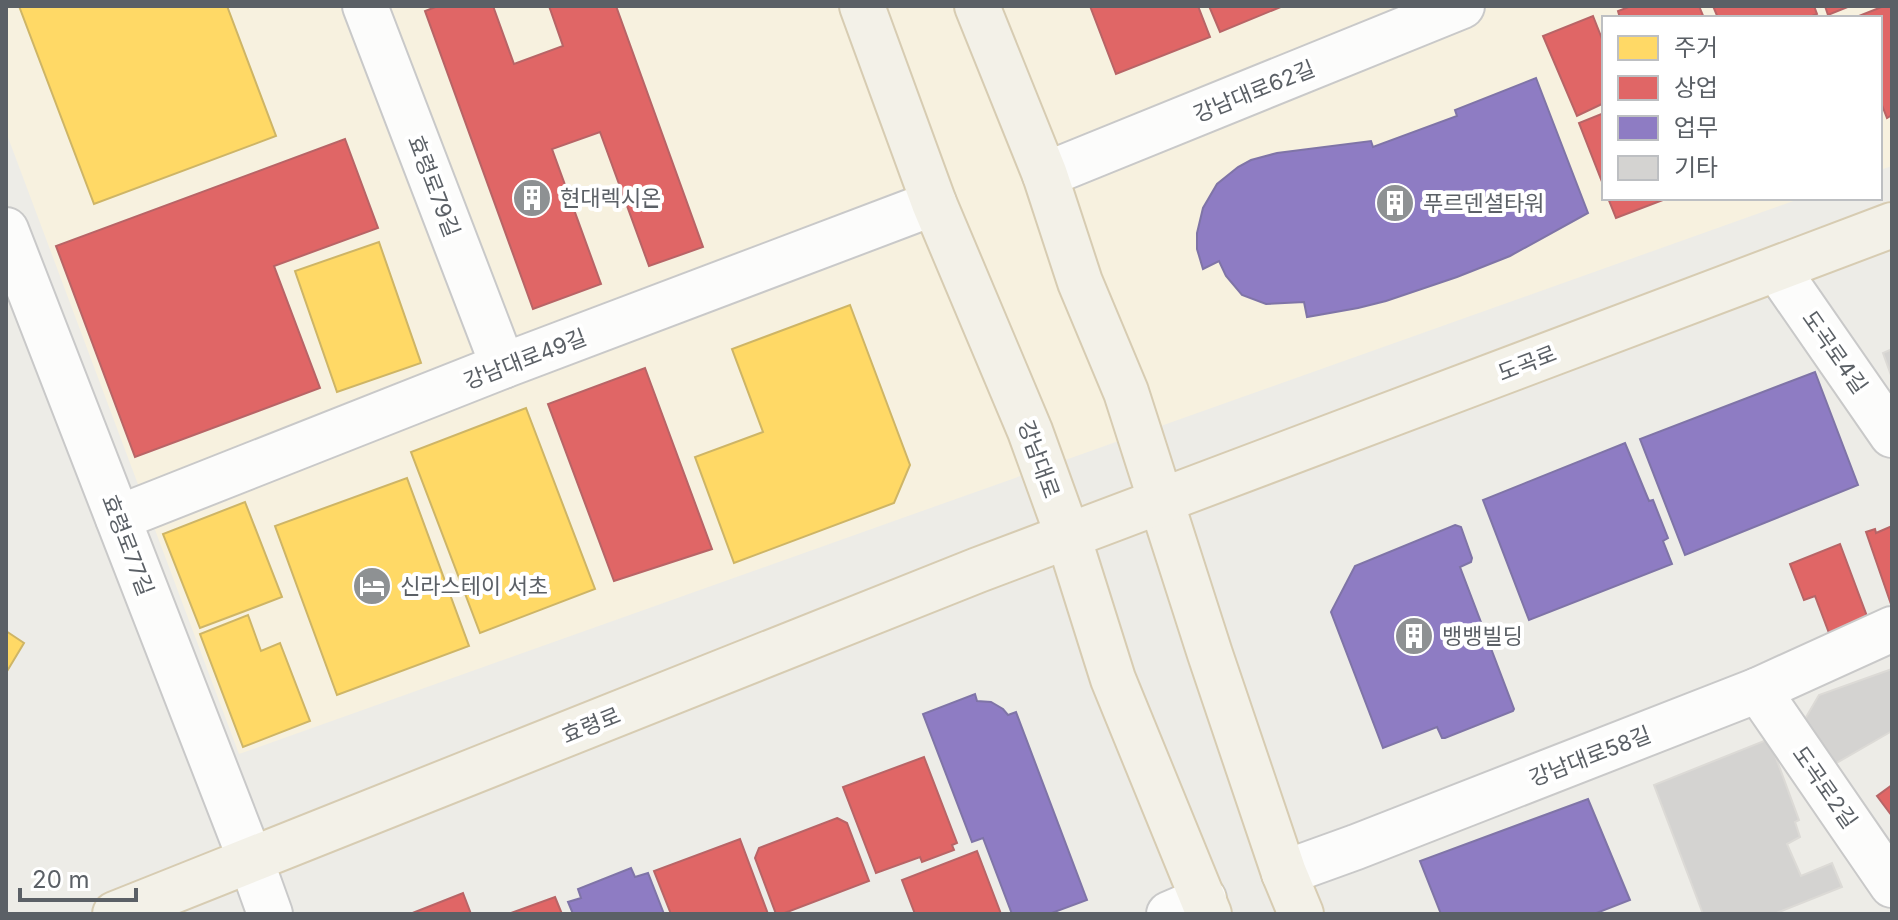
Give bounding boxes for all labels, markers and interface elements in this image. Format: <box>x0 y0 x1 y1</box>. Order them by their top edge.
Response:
legend <box>1602 16 1882 200</box>
text: 주거 <box>1674 33 1718 62</box>
street label: 강남대로62길 <box>1190 55 1318 127</box>
text: 상업 <box>1674 73 1718 102</box>
text: 업무 <box>1674 113 1718 142</box>
street label: 효령로79길 <box>403 131 465 241</box>
text: 기타 <box>1674 153 1718 182</box>
building icon: 현대렉시온 <box>511 177 553 219</box>
building icon: 푸르덴셜타워 <box>1374 182 1416 224</box>
place label: 현대렉시온 <box>560 185 661 211</box>
place label: 푸르덴셜타워 <box>1423 190 1544 216</box>
street label: 도곡로4길 <box>1797 306 1873 398</box>
street label: 강남대로49길 <box>460 324 590 394</box>
street label: 도곡로 <box>1494 340 1560 386</box>
street label: 강남대로 <box>1013 417 1065 501</box>
street label: 효령로77길 <box>97 491 159 599</box>
hotel icon: 신라스테이 서초 <box>351 565 393 607</box>
place label: 신라스테이 서초 <box>400 573 548 599</box>
building icon: 뱅뱅빌딩 <box>1393 615 1435 657</box>
place label: 뱅뱅빌딩 <box>1442 623 1523 649</box>
street label: 효령로 <box>558 702 624 748</box>
street label: 강남대로58길 <box>1526 721 1654 791</box>
street label: 도곡로2길 <box>1787 741 1863 833</box>
scale bar <box>20 852 136 902</box>
text: 20 m <box>32 865 90 894</box>

